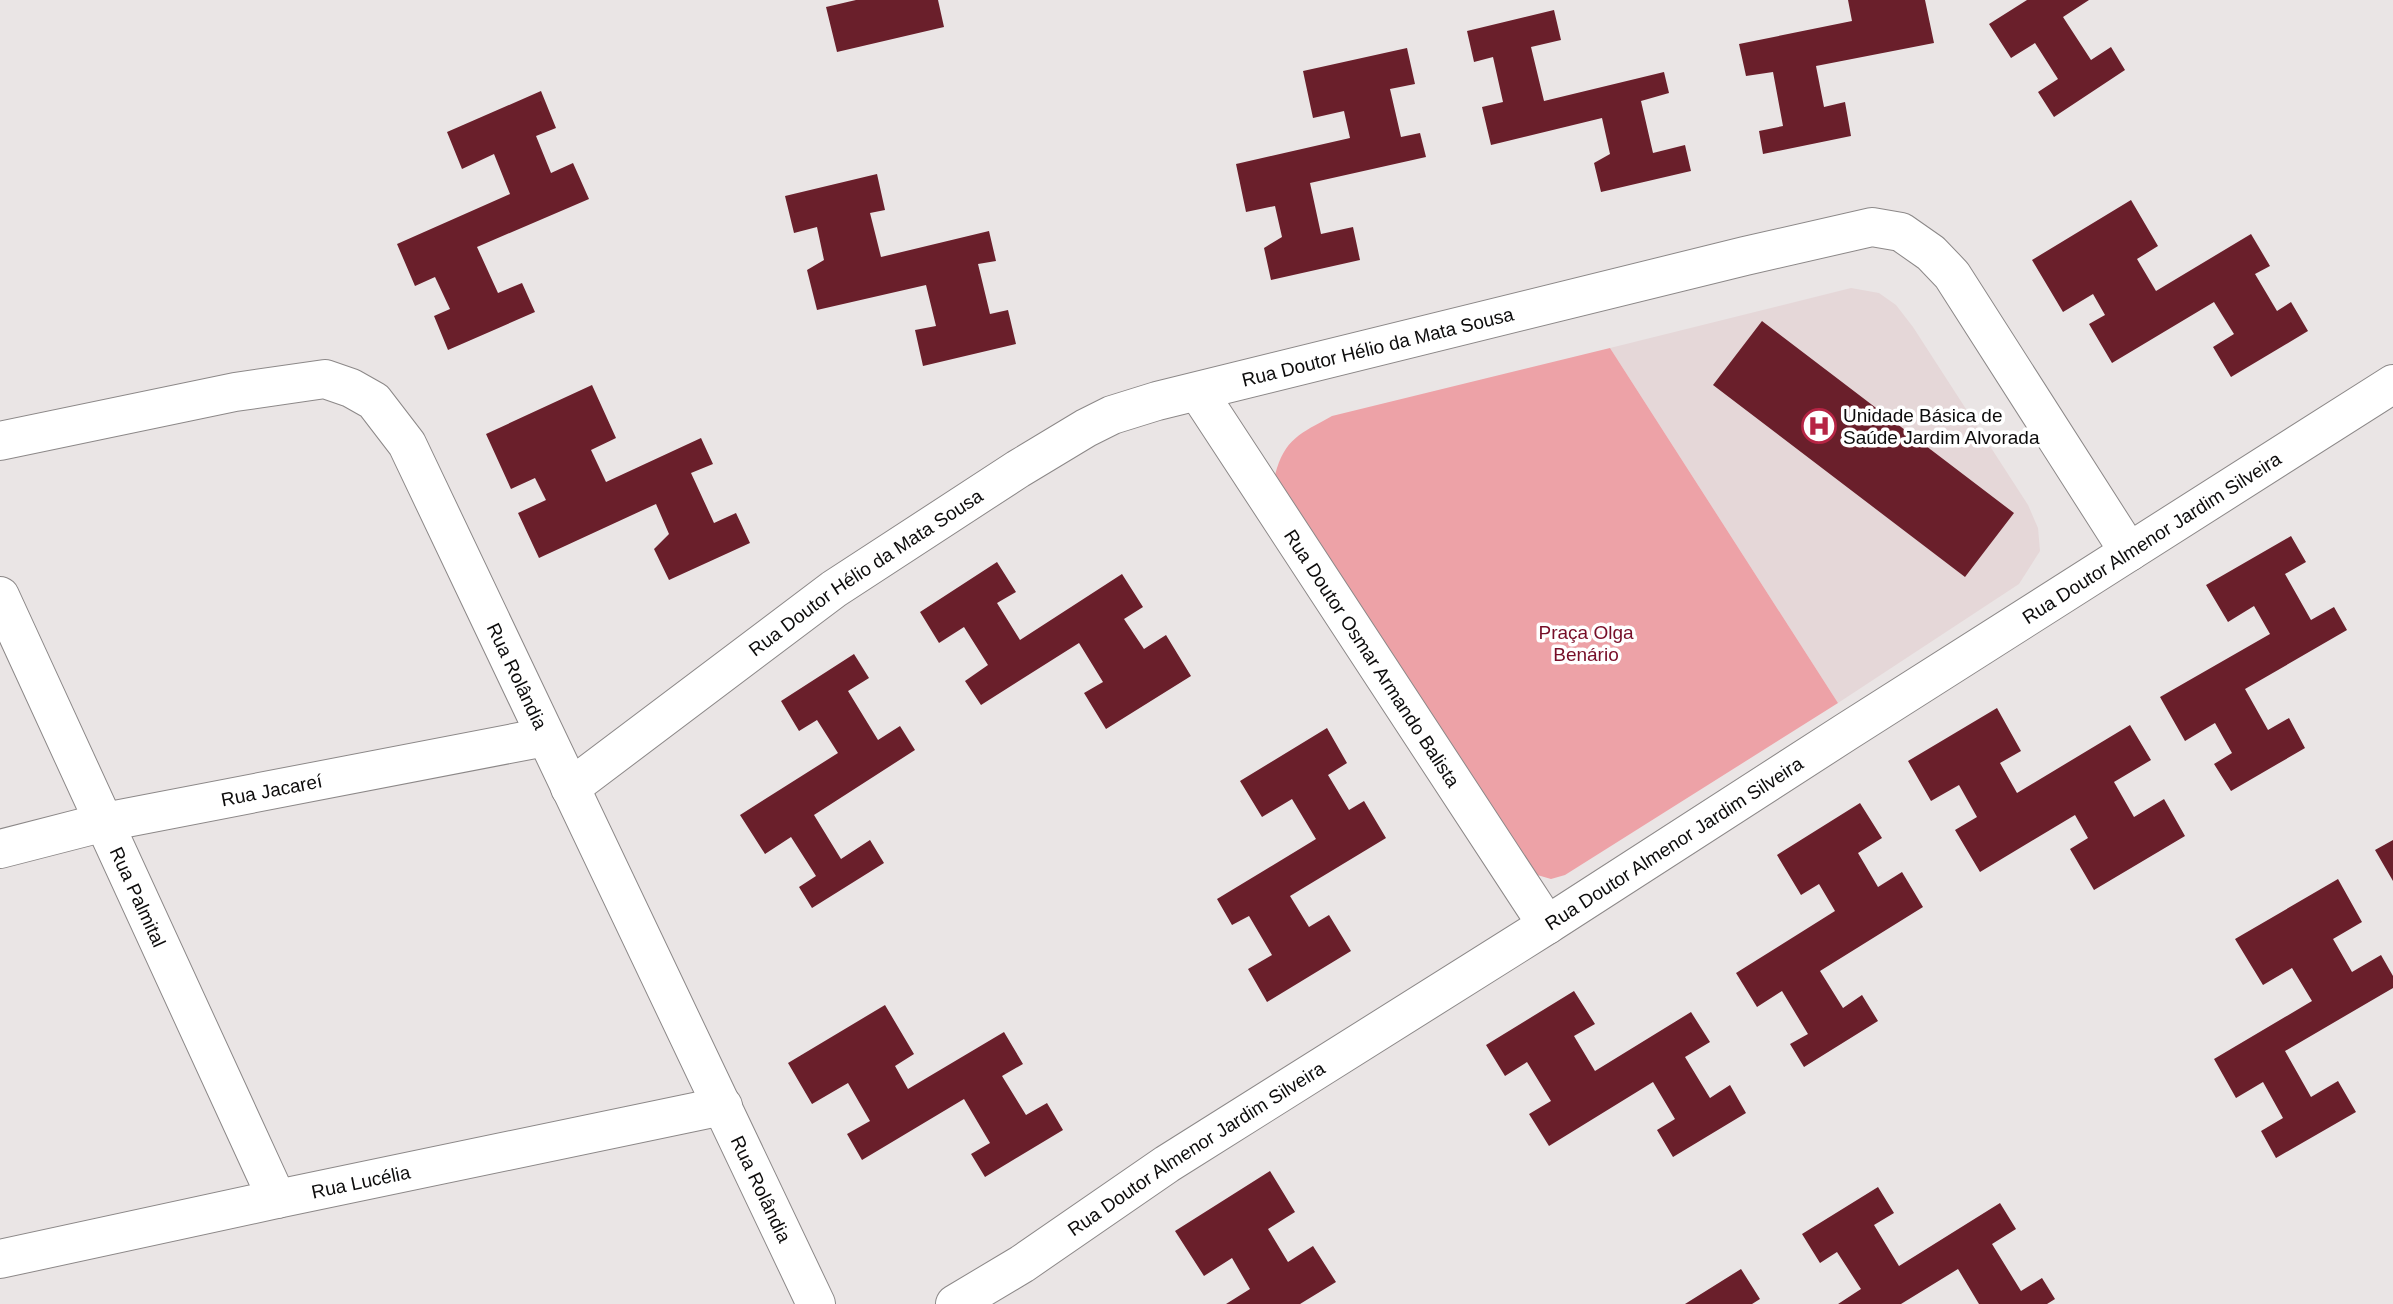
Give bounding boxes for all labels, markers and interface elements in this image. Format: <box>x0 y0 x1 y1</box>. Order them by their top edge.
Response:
street label: Rua Doutor Hélio da Mata Sousa <box>1240 303 1516 391</box>
place label: Unidade Básica de Saúde Jardim Alvorada <box>1843 405 2040 448</box>
hospital icon: Unidade Básica de Saúde Jardim Alvorada <box>1800 407 1838 445</box>
street label: Rua Doutor Almenor Jardim Silveira <box>2019 448 2285 628</box>
street label: Rua Doutor Hélio da Mata Sousa <box>745 485 987 660</box>
street label: Rua Doutor Osmar Armando Balista <box>1280 526 1464 791</box>
street label: Rua Rolândia <box>483 620 551 733</box>
park label: Praça Olga Benário <box>1538 622 1634 665</box>
street label: Rua Doutor Almenor Jardim Silveira <box>1541 753 1807 934</box>
street label: Rua Jacareí <box>219 770 325 810</box>
street label: Rua Palmital <box>106 844 170 950</box>
street label: Rua Doutor Almenor Jardim Silveira <box>1064 1057 1329 1240</box>
street label: Rua Rolândia <box>727 1133 795 1246</box>
street label: Rua Lucélia <box>310 1161 413 1203</box>

